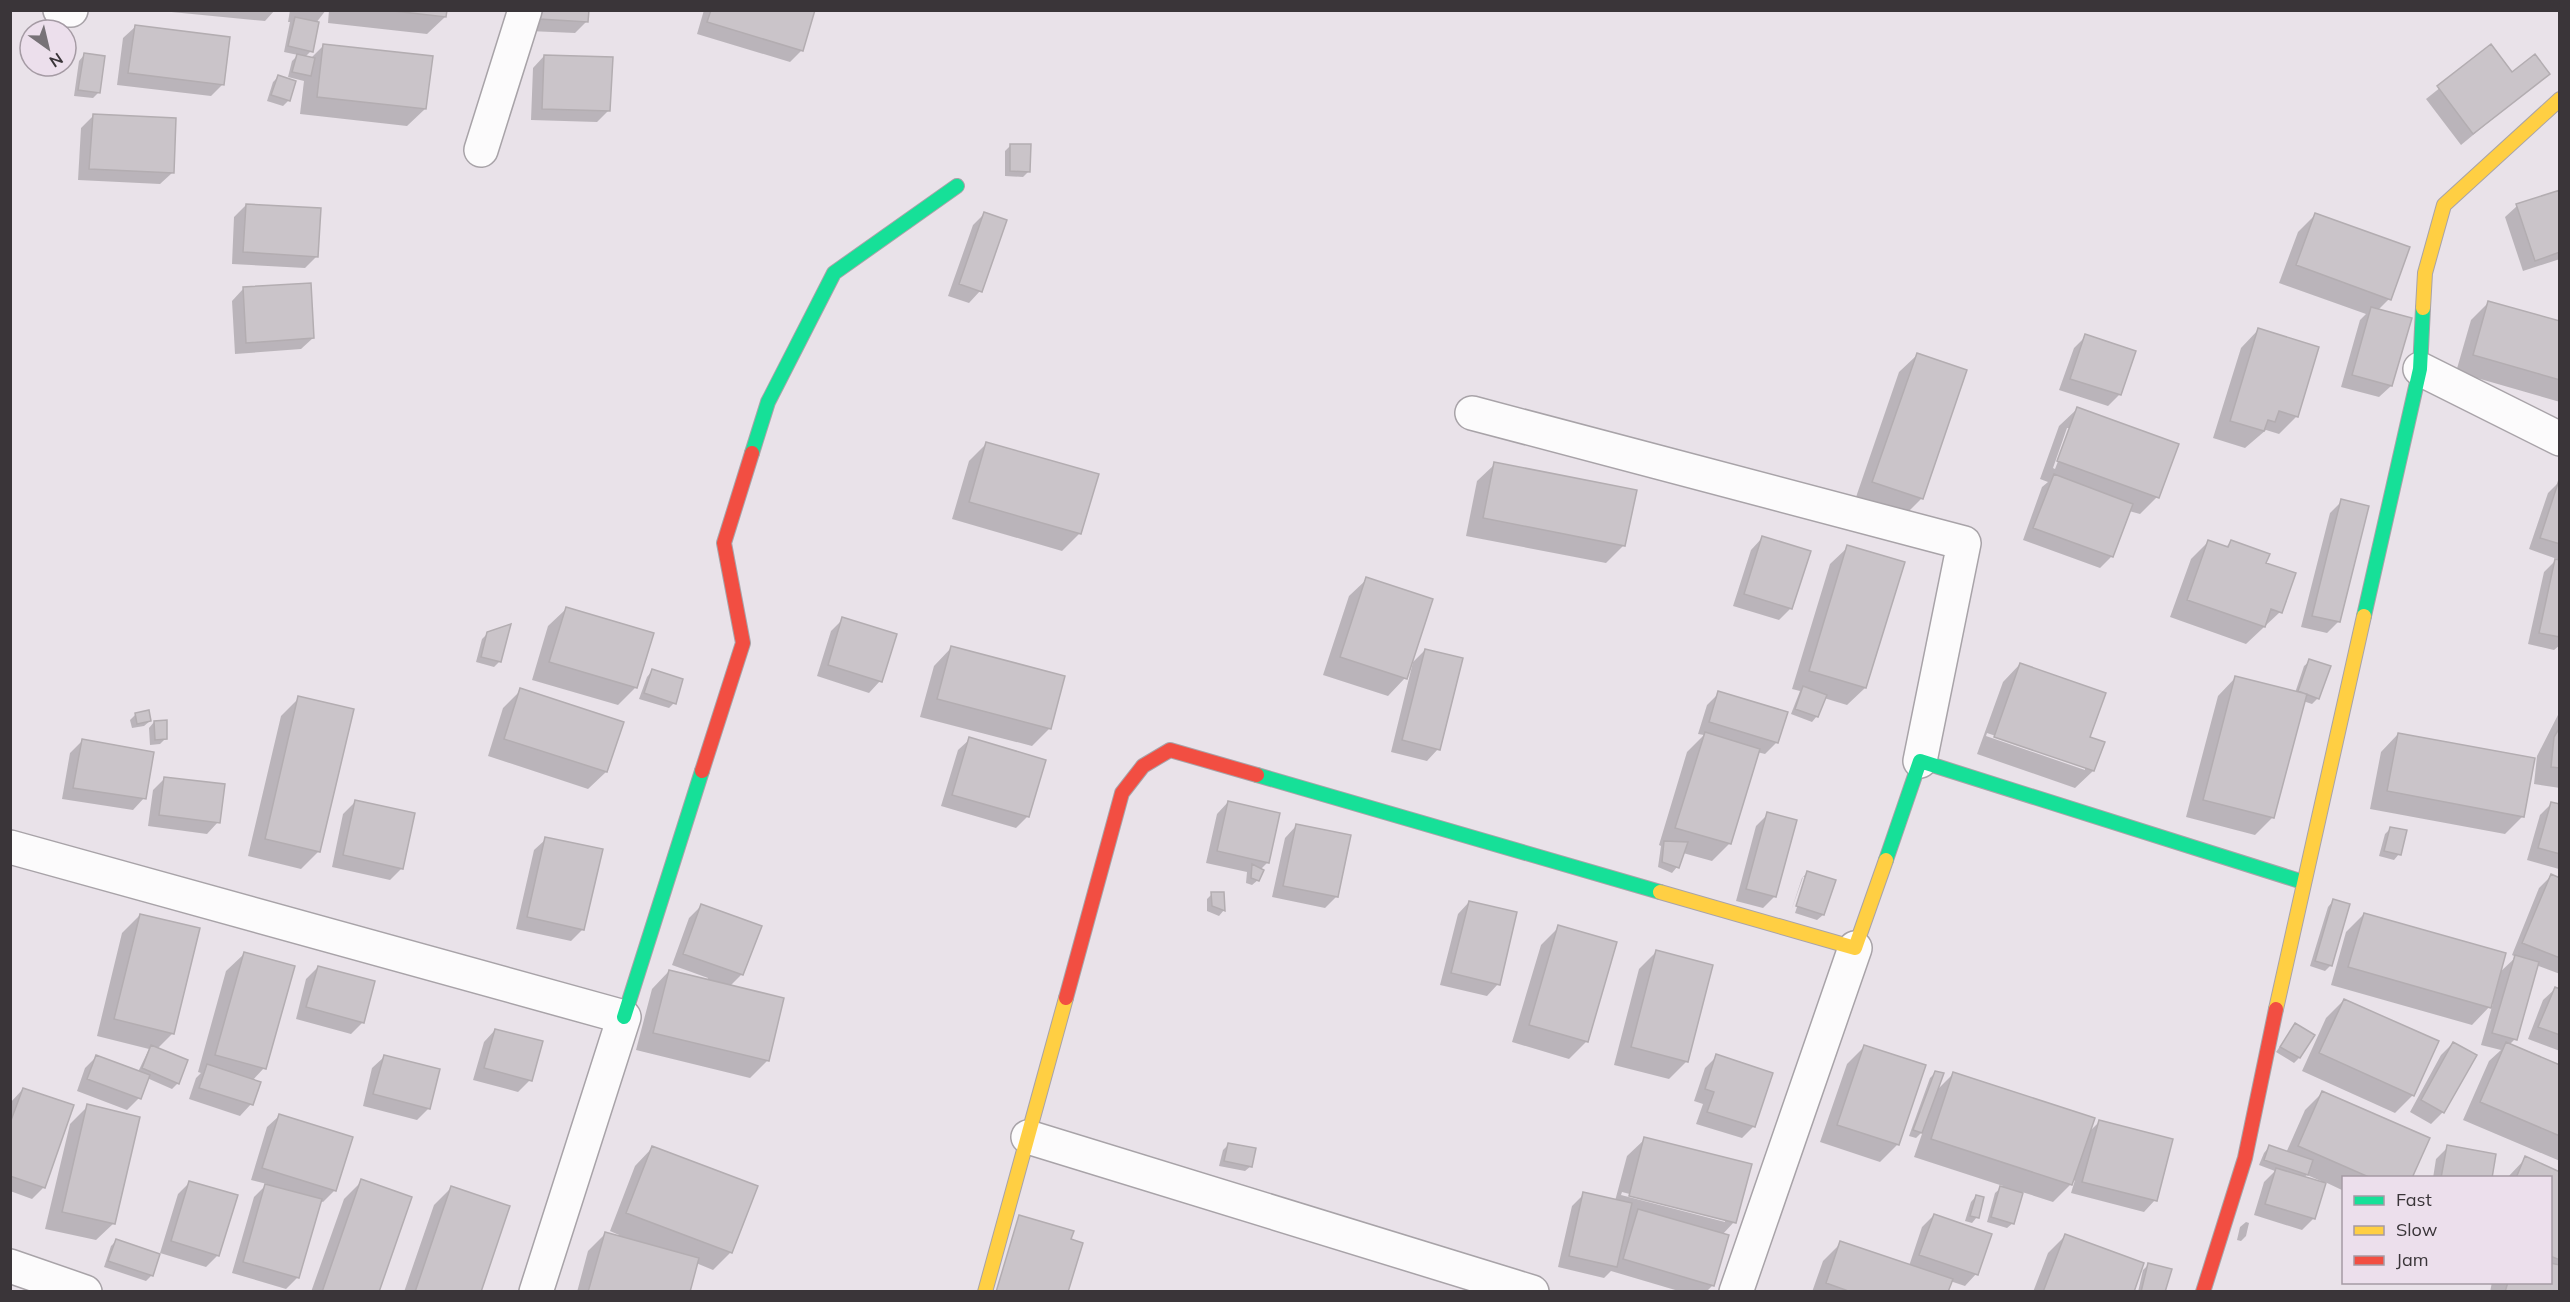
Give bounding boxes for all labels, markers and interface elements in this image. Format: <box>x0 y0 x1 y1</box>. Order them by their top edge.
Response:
north arrow <box>18 18 78 78</box>
text: N <box>46 49 67 72</box>
legend <box>2342 1176 2552 1284</box>
text: Fast <box>2396 1188 2432 1211</box>
text: Slow <box>2396 1218 2438 1241</box>
text: Jam <box>2396 1248 2429 1271</box>

